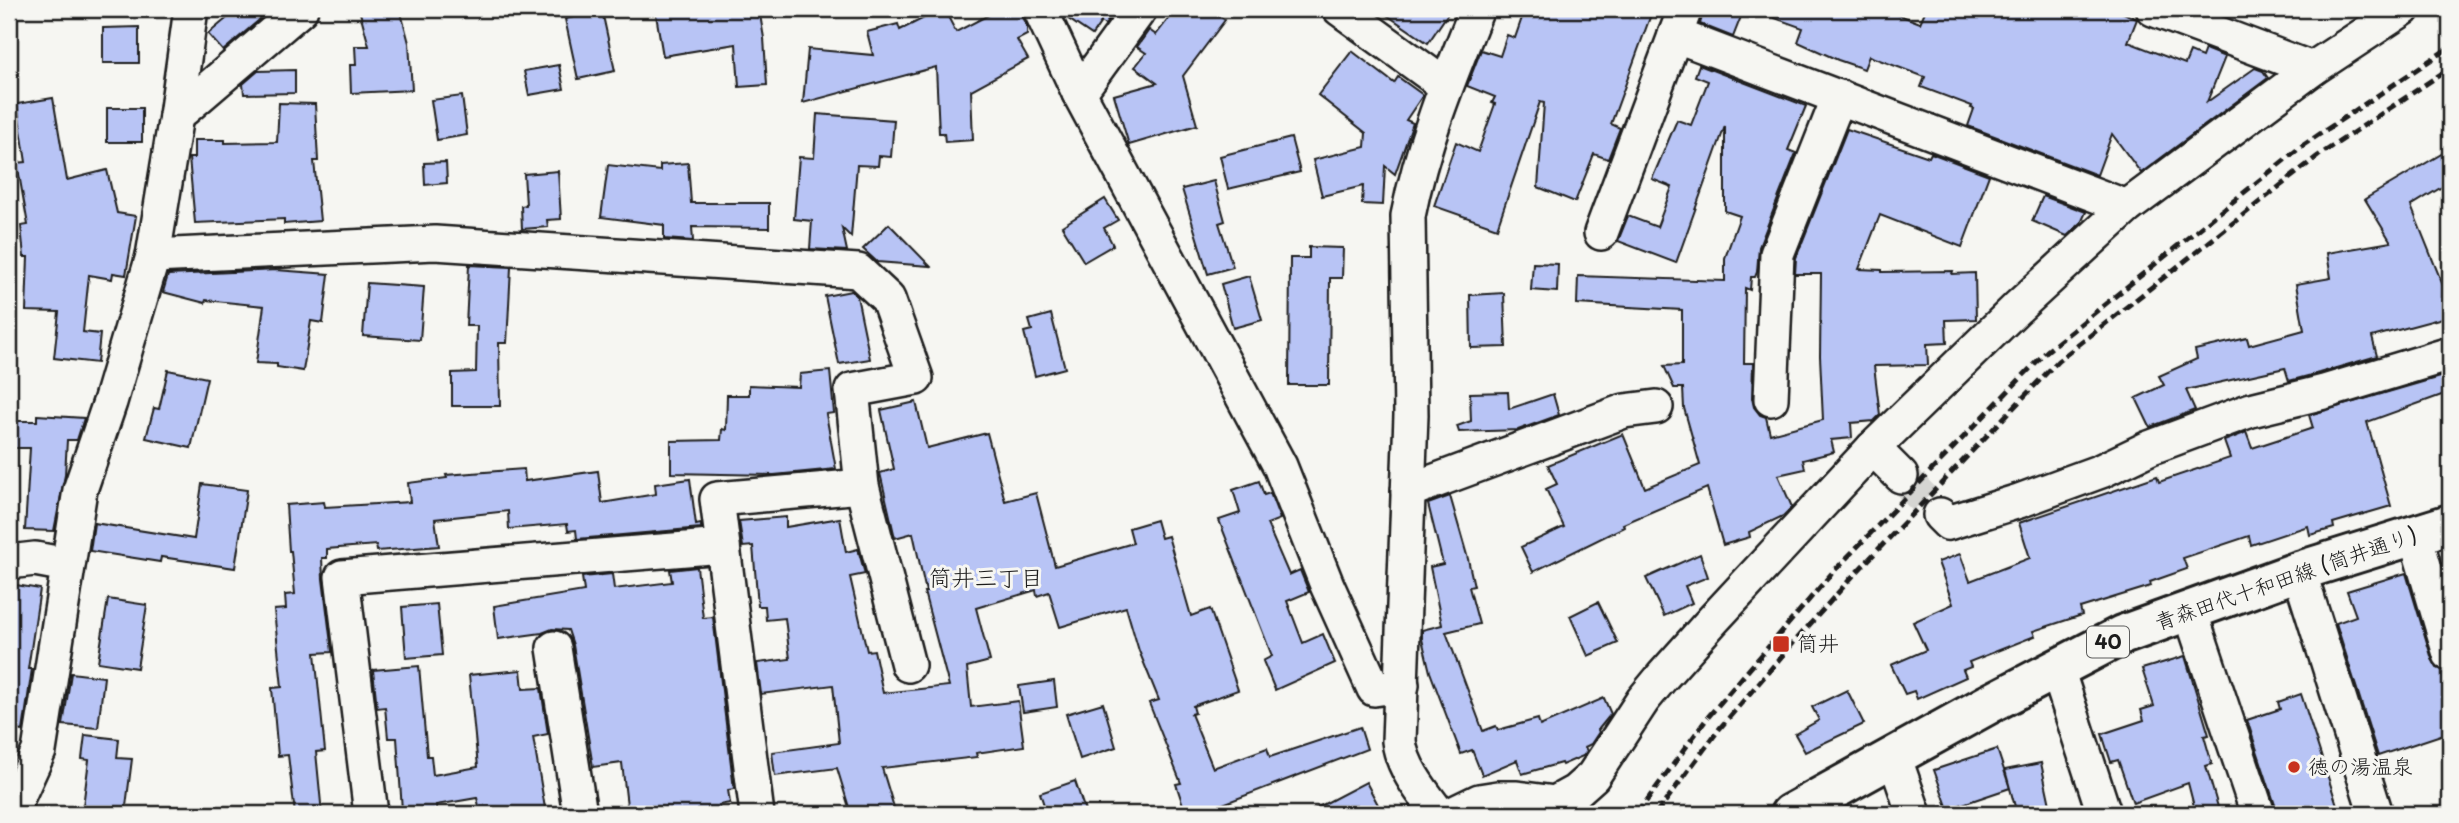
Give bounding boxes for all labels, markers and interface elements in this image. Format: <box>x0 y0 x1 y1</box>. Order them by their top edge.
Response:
street label: 青森田代十和田線 (筒井通り) <box>2150 517 2421 637</box>
district label: 筒井三丁目 <box>929 559 1044 594</box>
place label: 筒井 <box>1797 626 1839 658</box>
road number: 40 <box>2087 626 2129 657</box>
marker: 筒井 <box>1771 634 1791 654</box>
place label: 徳の湯温泉 <box>2308 749 2413 781</box>
marker: 徳の湯温泉 <box>2286 759 2302 775</box>

